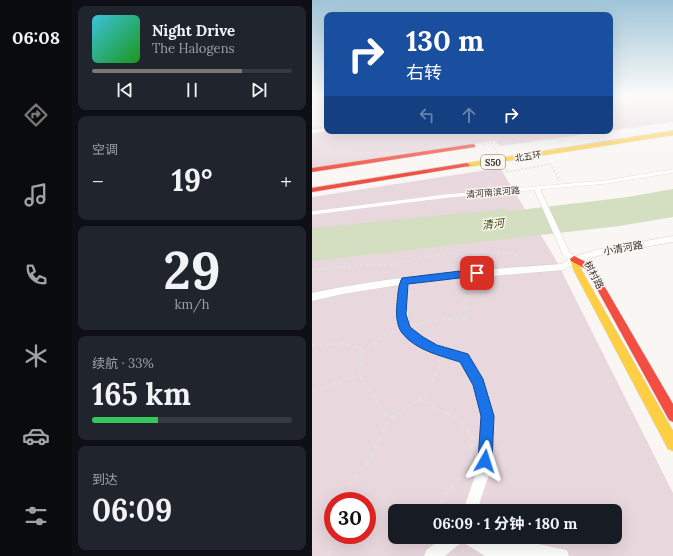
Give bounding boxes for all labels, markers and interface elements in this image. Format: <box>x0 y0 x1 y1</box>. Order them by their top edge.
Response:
text: Night Drive <box>152 21 235 40</box>
text: 130 m <box>406 23 484 59</box>
text: 06:08 <box>12 26 60 49</box>
icon: right <box>340 28 392 80</box>
text: The Halogens <box>152 40 235 57</box>
text: 右转 <box>406 61 442 84</box>
icon: previous <box>114 79 136 101</box>
icon: pause <box>181 79 203 101</box>
icon: next <box>248 79 270 101</box>
icon: directions <box>22 101 50 129</box>
icon: left <box>416 104 438 126</box>
icon: ahead <box>458 104 480 126</box>
icon: right <box>500 104 522 126</box>
text: 空调 <box>92 141 118 158</box>
street label: 北五环 <box>514 148 542 164</box>
road number: S50 <box>481 155 505 169</box>
text: 19° <box>172 161 212 199</box>
text: − <box>92 167 104 195</box>
text: + <box>280 167 292 195</box>
icon: music <box>22 181 50 209</box>
street label: 清河南滨河路 <box>466 184 520 200</box>
water label: 清河 <box>481 215 507 232</box>
text: 29 <box>163 237 221 303</box>
street label: 小清河路 <box>602 238 644 258</box>
pin <box>460 256 494 290</box>
street label: 树村路 <box>581 259 607 291</box>
icon: phone <box>22 261 50 289</box>
icon: arrive <box>466 262 488 284</box>
text: km/h <box>174 296 210 313</box>
icon: climate <box>22 342 50 370</box>
text: 续航 · 33% <box>92 355 154 372</box>
text: 165 km <box>92 375 191 413</box>
icon: car <box>22 422 50 450</box>
position arrow <box>464 440 506 482</box>
text: 到达 <box>92 471 118 488</box>
text: 06:09 <box>92 491 172 529</box>
speed limit sign: 30 <box>324 492 376 544</box>
icon: filters <box>22 502 50 530</box>
text: 06:09 · 1 分钟 · 180 m <box>433 514 577 533</box>

